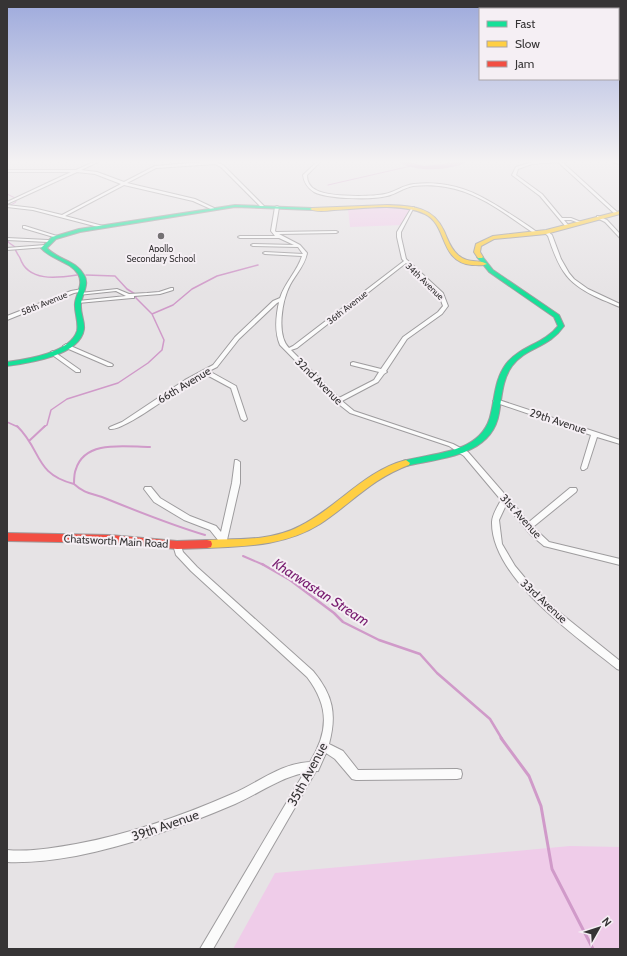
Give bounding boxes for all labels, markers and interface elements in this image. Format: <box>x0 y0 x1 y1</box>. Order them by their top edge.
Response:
legend <box>479 8 619 80</box>
text: Fast <box>515 16 535 31</box>
text: Slow <box>515 36 540 51</box>
text: Jam <box>514 56 534 71</box>
marker: Apollo Secondary School <box>156 231 166 241</box>
place label: Apollo Secondary School <box>127 243 196 264</box>
street label: 34th Avenue <box>404 260 447 302</box>
street label: 36th Avenue <box>325 288 370 326</box>
street label: 58th Avenue <box>19 289 69 317</box>
street label: 32nd Avenue <box>292 354 346 408</box>
street label: 66th Avenue <box>155 363 213 406</box>
street label: 29th Avenue <box>528 405 589 437</box>
street label: 31st Avenue <box>497 491 545 541</box>
street label: Chatsworth Main Road <box>63 531 169 551</box>
water label: Kharwastan Stream <box>269 554 373 630</box>
street label: 33rd Avenue <box>518 576 571 626</box>
street label: 35th Avenue <box>284 739 331 809</box>
street label: 39th Avenue <box>129 806 201 844</box>
north arrow <box>579 908 619 948</box>
text: N <box>599 914 615 929</box>

